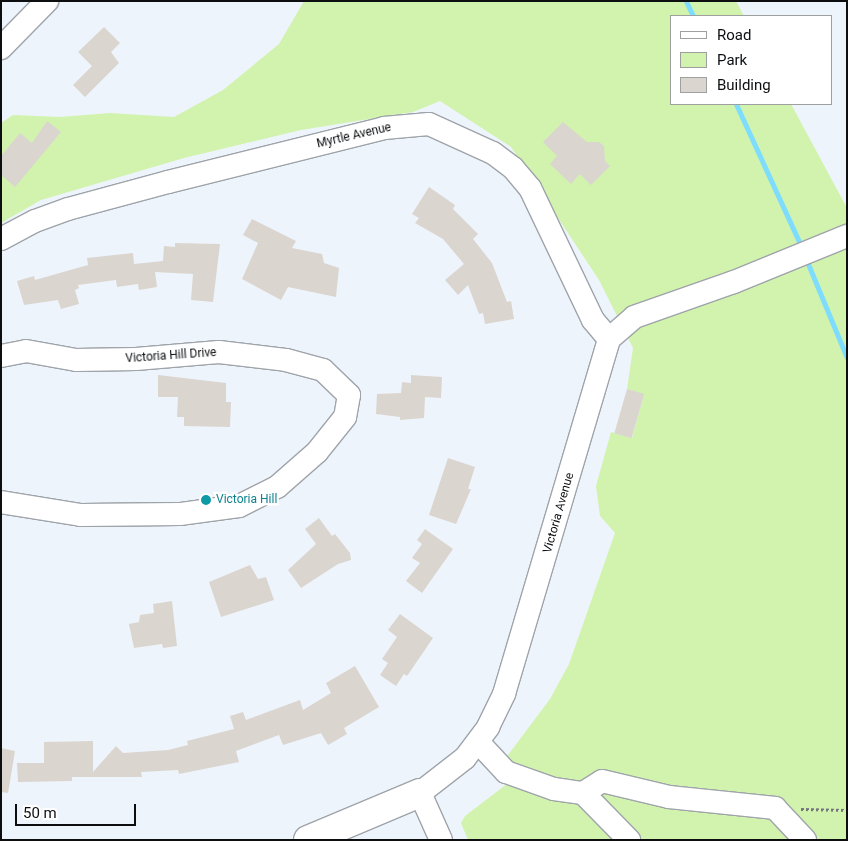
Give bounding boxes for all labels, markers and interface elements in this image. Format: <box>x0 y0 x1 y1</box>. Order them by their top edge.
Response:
legend <box>670 15 833 105</box>
text: Road <box>717 26 751 44</box>
text: Park <box>717 51 747 69</box>
text: Building <box>717 76 771 94</box>
street label: Myrtle Avenue <box>315 120 393 152</box>
street label: Victoria Hill Drive <box>125 346 217 366</box>
street label: Victoria Avenue <box>541 471 577 555</box>
place label: Victoria Hill <box>216 493 277 507</box>
marker: Victoria Hill <box>200 494 212 506</box>
scale bar <box>18 794 139 826</box>
text: 50 m <box>23 804 57 822</box>

